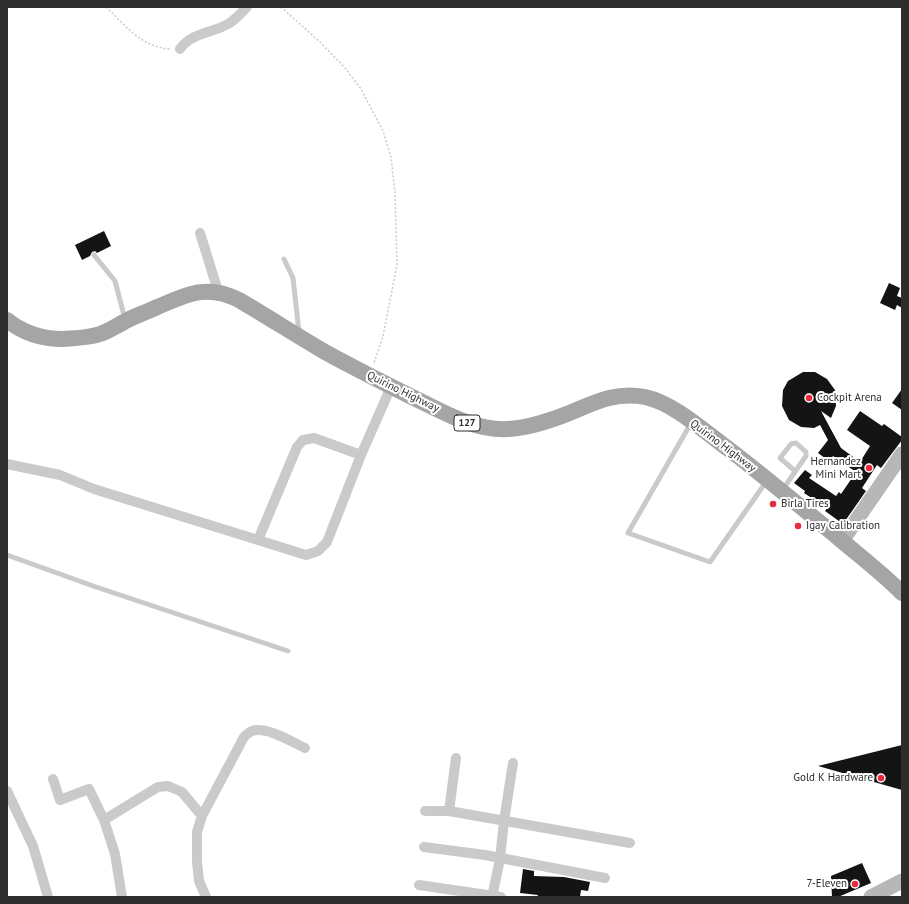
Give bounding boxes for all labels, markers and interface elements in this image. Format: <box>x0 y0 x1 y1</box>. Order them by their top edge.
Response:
street label: Quirino Highway <box>365 369 441 415</box>
place label: Cockpit Arena <box>817 391 882 405</box>
marker: Cockpit Arena <box>804 393 814 403</box>
road number: 127 <box>454 415 480 431</box>
street label: Quirino Highway <box>688 417 758 475</box>
place label: Hernandez Mini Mart <box>810 455 861 481</box>
marker: Hernandez Mini Mart <box>864 463 874 473</box>
place label: Birla Tires <box>781 497 829 511</box>
marker: Birla Tires <box>768 499 778 509</box>
place label: Igay Calibration <box>806 519 880 533</box>
marker: Igay Calibration <box>793 521 803 531</box>
place label: Gold K Hardware <box>793 771 873 785</box>
marker: Gold K Hardware <box>876 773 886 783</box>
place label: 7-Eleven <box>807 877 847 891</box>
marker: 7-Eleven <box>850 879 860 889</box>

